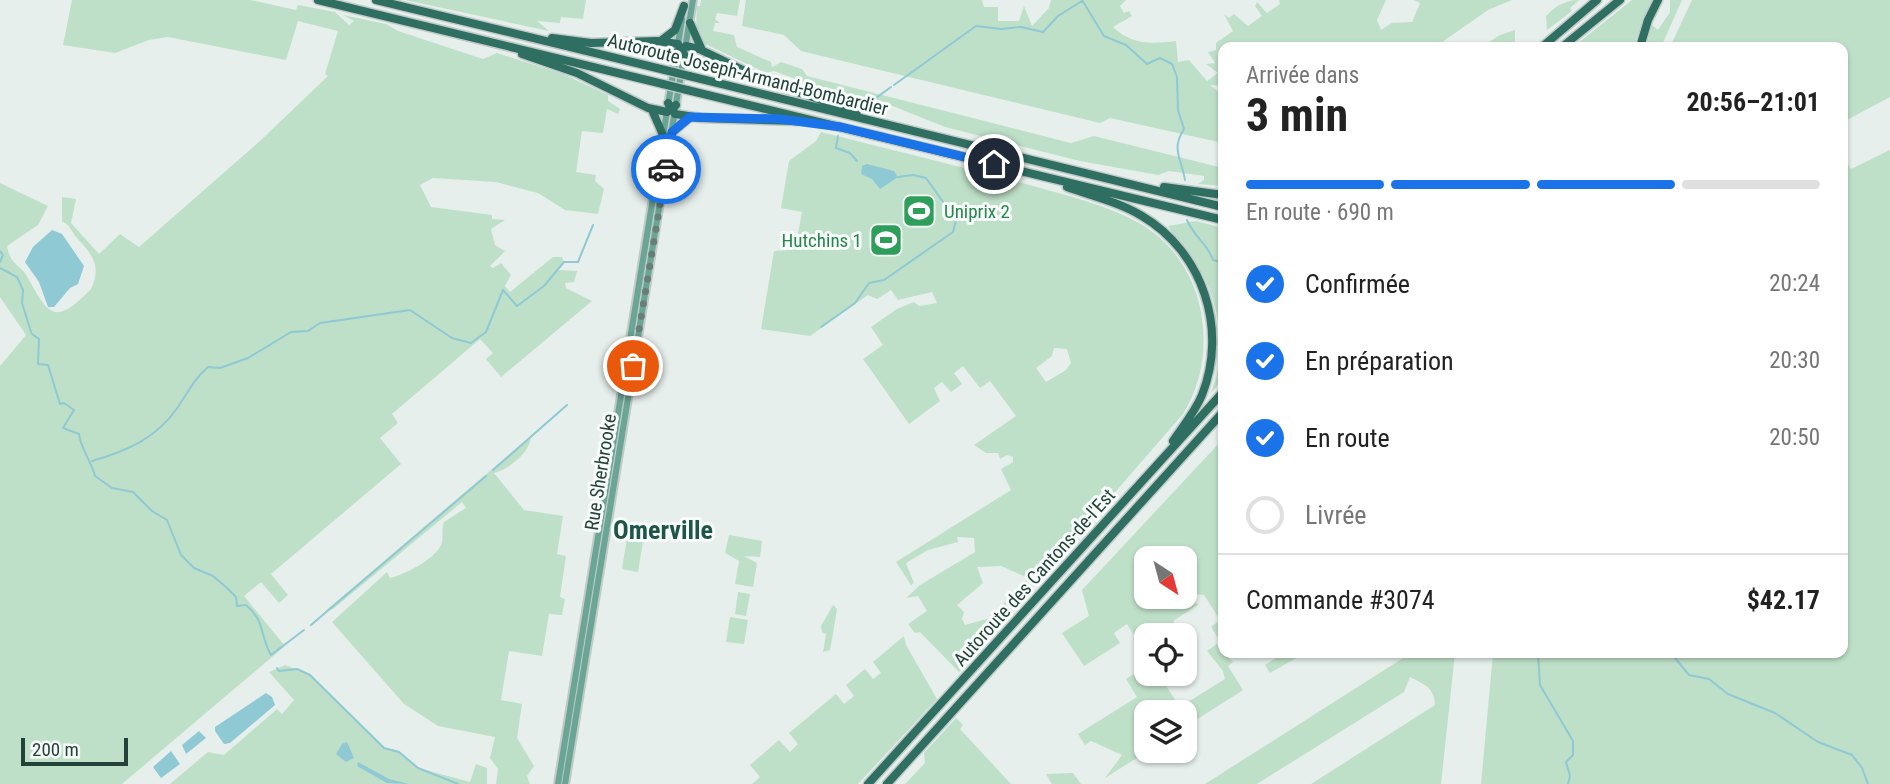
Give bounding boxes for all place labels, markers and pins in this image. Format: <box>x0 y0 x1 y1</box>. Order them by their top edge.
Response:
pin <box>964 134 1024 194</box>
sports icon: Uniprix 2 <box>900 192 938 230</box>
place label: Uniprix 2 <box>944 200 1010 223</box>
sports icon: Hutchins 1 <box>867 221 905 259</box>
place label: Hutchins 1 <box>781 229 862 252</box>
pin <box>603 336 663 396</box>

